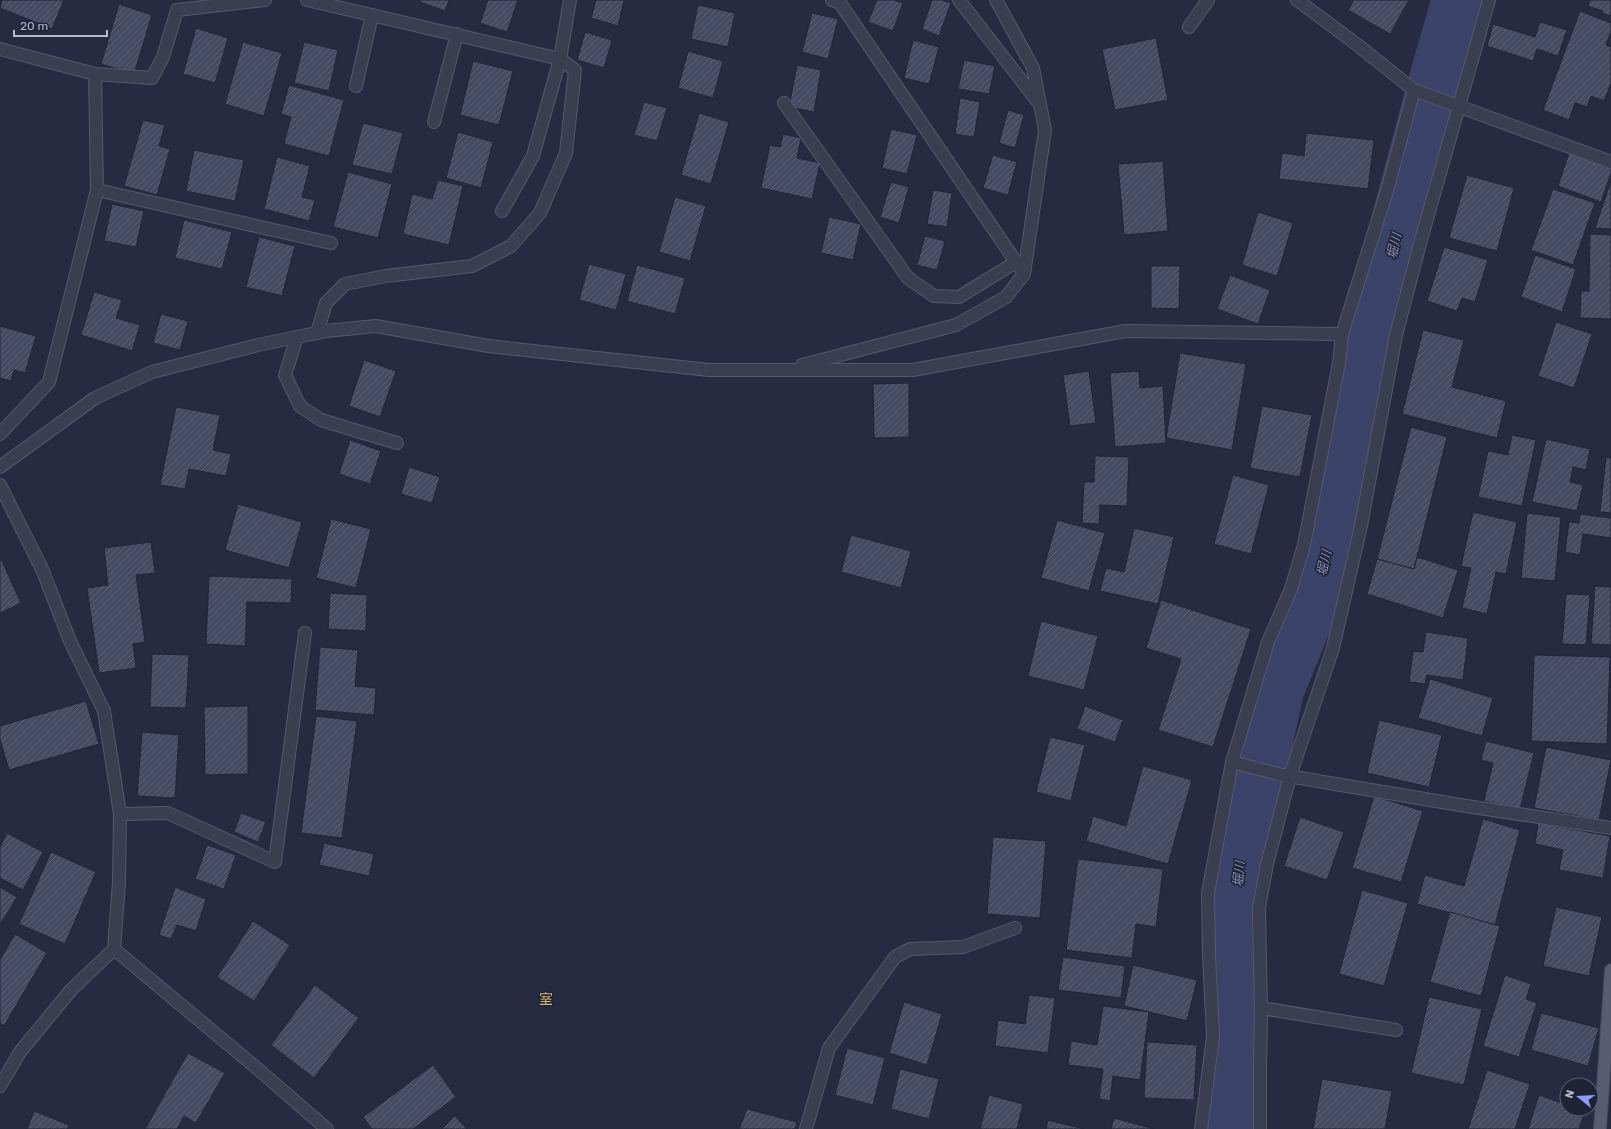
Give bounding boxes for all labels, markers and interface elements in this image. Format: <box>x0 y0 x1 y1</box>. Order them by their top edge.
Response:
scale bar <box>14 12 107 38</box>
text: 20 m <box>20 19 48 33</box>
water label: 堀川 <box>1384 230 1405 260</box>
water label: 堀川 <box>1314 547 1335 577</box>
water label: 堀川 <box>1230 858 1248 888</box>
district label: 室 <box>539 991 553 1008</box>
north arrow <box>1559 1077 1599 1117</box>
text: N <box>1563 1088 1577 1100</box>

